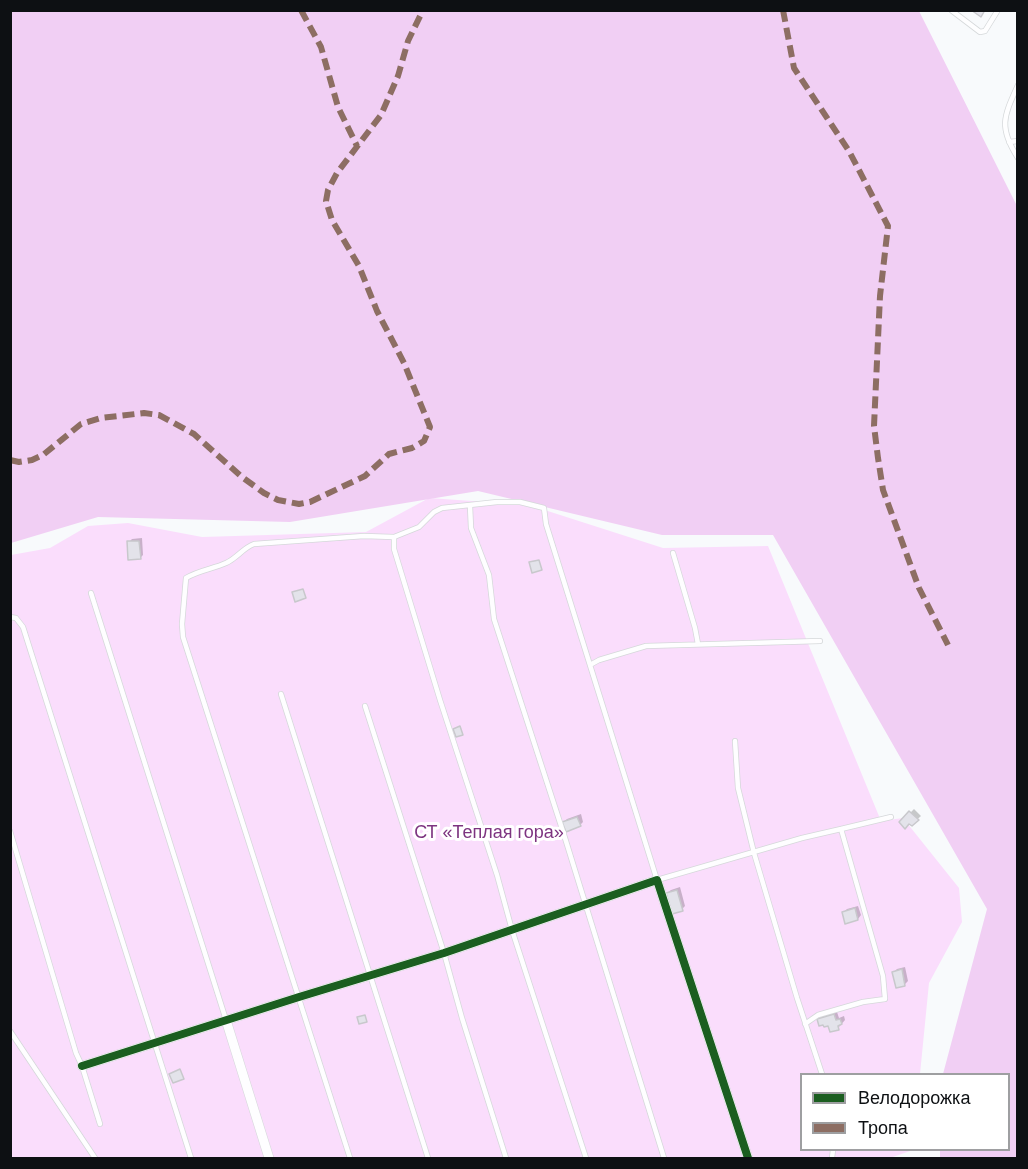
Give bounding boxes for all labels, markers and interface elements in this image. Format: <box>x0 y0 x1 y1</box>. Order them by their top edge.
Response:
park label: СТ «Теплая гора» <box>414 822 564 844</box>
legend <box>800 1073 1010 1151</box>
text: Велодорожка <box>858 1088 970 1108</box>
text: Тропа <box>858 1118 908 1138</box>

